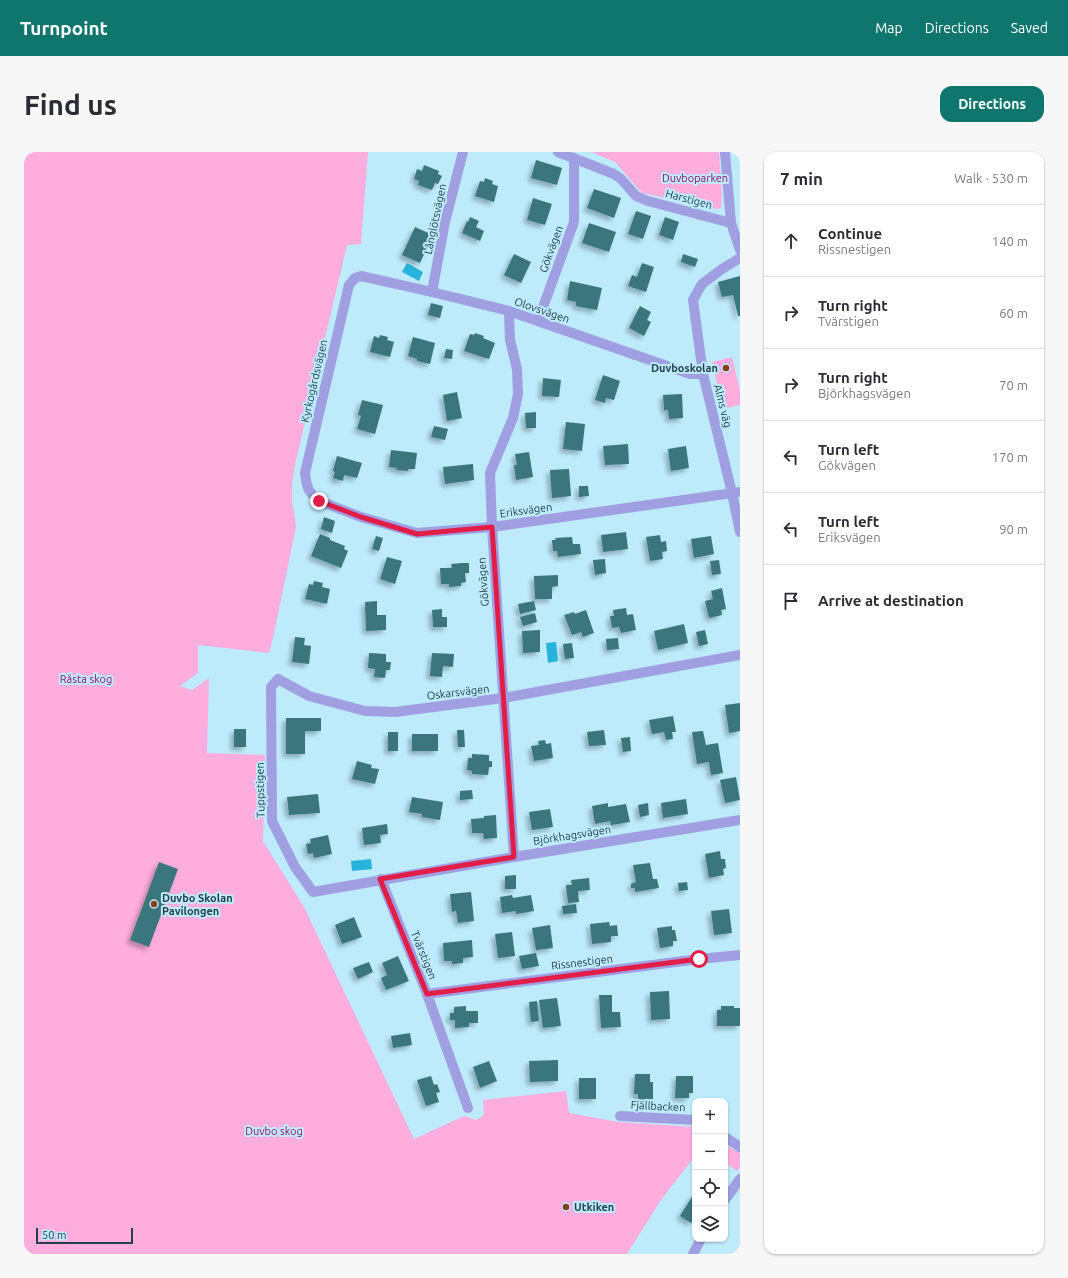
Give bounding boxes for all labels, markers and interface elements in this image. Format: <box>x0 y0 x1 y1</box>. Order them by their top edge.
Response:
text: Turnpoint <box>20 17 108 39</box>
text: Map <box>875 20 903 36</box>
text: Directions <box>925 20 989 36</box>
text: Saved <box>1011 20 1048 36</box>
button: Directions <box>940 86 1044 122</box>
text: Find us <box>24 89 117 120</box>
text: 7 min <box>780 169 823 188</box>
text: Walk · 530 m <box>954 171 1028 185</box>
park label: Duvboparken <box>662 172 728 184</box>
street label: Långlötsvägen <box>422 183 448 255</box>
street label: Harstigen <box>664 187 714 211</box>
street label: Gökvägen <box>537 224 565 274</box>
text: Continue <box>818 225 882 242</box>
icon: ahead <box>780 230 802 252</box>
text: 140 m <box>992 234 1028 248</box>
text: Rissnestigen <box>818 242 891 256</box>
street label: Olovsvägen <box>513 295 571 325</box>
text: Turn right <box>818 297 888 314</box>
icon: right <box>780 302 802 324</box>
text: 60 m <box>999 306 1028 320</box>
text: Tvärstigen <box>818 314 879 328</box>
street label: Kyrkogårdsvägen <box>299 338 329 424</box>
place label: Duvboskolan <box>651 362 718 374</box>
marker: Duvboskolan <box>721 363 731 373</box>
text: Turn right <box>818 369 888 386</box>
icon: right <box>780 374 802 396</box>
text: 70 m <box>999 378 1028 392</box>
street label: Alms väg <box>712 383 734 429</box>
text: Björkhagsvägen <box>818 386 911 400</box>
text: Turn left <box>818 441 879 458</box>
icon: left <box>780 446 802 468</box>
text: 170 m <box>992 450 1028 464</box>
text: Gökvägen <box>818 458 876 472</box>
route end <box>310 492 328 510</box>
street label: Eriksvägen <box>499 500 553 520</box>
text: Turn left <box>818 513 879 530</box>
icon: left <box>780 518 802 540</box>
text: 90 m <box>999 522 1028 536</box>
text: Eriksvägen <box>818 530 881 544</box>
street label: Gökvägen <box>475 557 491 607</box>
icon: arrive <box>780 590 802 612</box>
text: Arrive at destination <box>818 592 964 609</box>
park label: Råsta skog <box>60 673 112 685</box>
street label: Oskarsvägen <box>426 682 490 702</box>
street label: Tuppstigen <box>254 762 266 818</box>
street label: Björkhagsvägen <box>532 823 612 847</box>
place label: Duvbo Skolan Pavilongen <box>162 892 233 917</box>
marker: Duvbo Skolan Pavilongen <box>149 899 159 909</box>
street label: Tvärstigen <box>409 929 439 981</box>
route start <box>690 950 708 968</box>
street label: Rissnestigen <box>551 952 613 972</box>
map controls <box>692 1098 728 1242</box>
button: + <box>692 1098 728 1134</box>
street label: Fjällbacken <box>630 1099 686 1113</box>
park label: Duvbo skog <box>245 1125 303 1137</box>
button: − <box>692 1134 728 1170</box>
button: locate <box>692 1170 728 1206</box>
place label: Utkiken <box>574 1201 614 1213</box>
marker: Utkiken <box>561 1202 571 1212</box>
button: layers <box>692 1206 728 1242</box>
scale bar <box>36 1226 133 1245</box>
text: 50 m <box>42 1229 66 1241</box>

